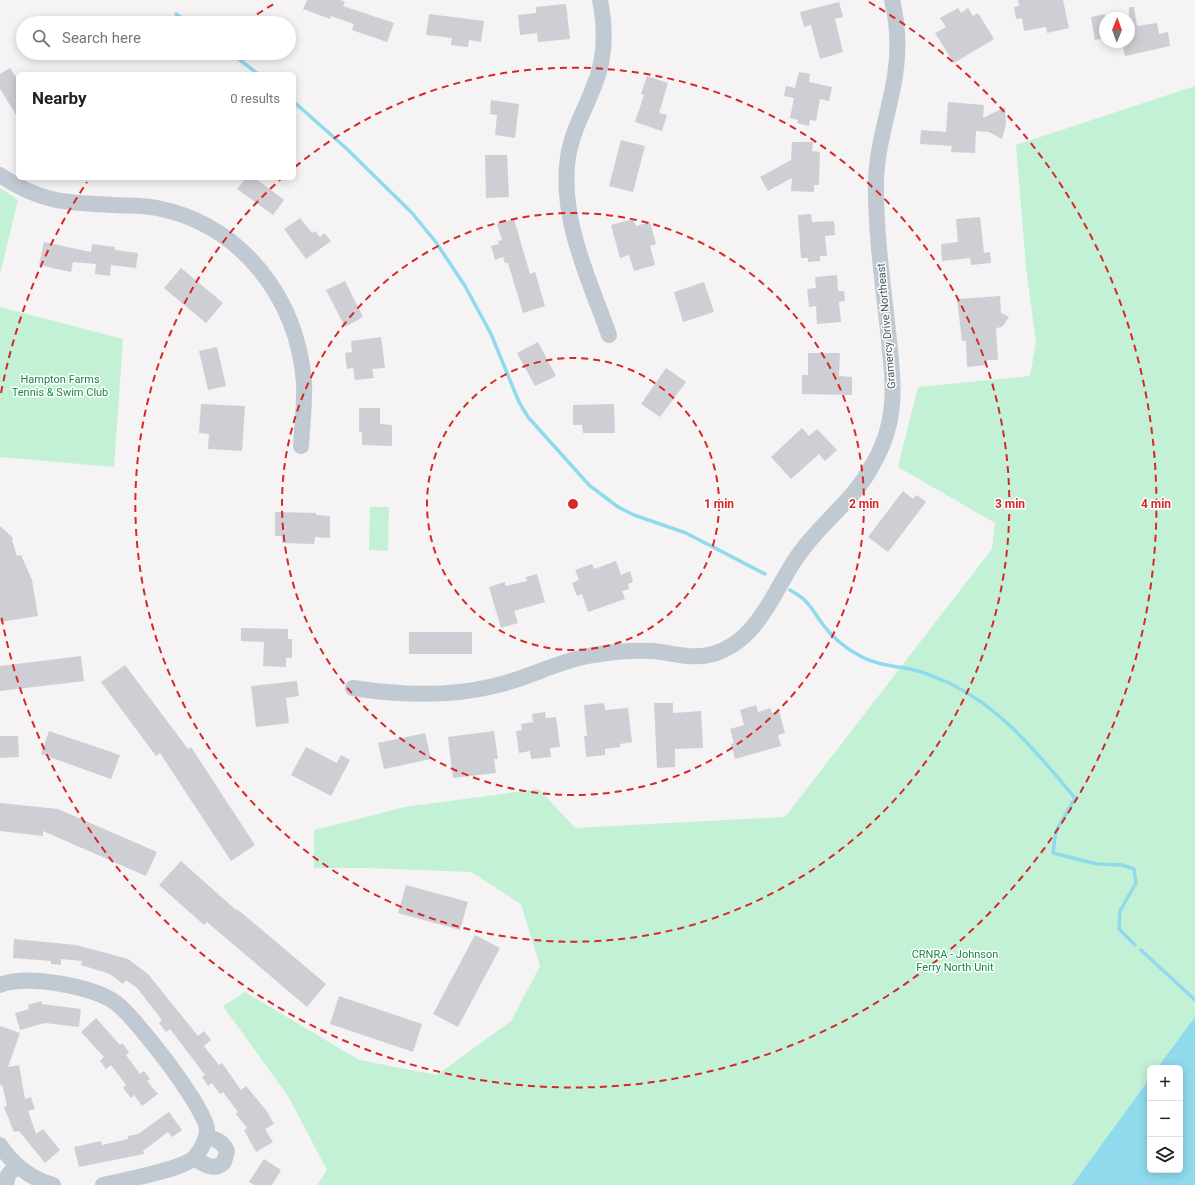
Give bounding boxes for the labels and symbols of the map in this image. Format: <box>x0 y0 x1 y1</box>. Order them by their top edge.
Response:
north arrow <box>1099 12 1135 48</box>
street label: Gramercy Drive Northeast <box>874 262 898 389</box>
park label: Hampton Farms Tennis & Swim Club <box>12 373 108 399</box>
centre of rings <box>566 497 580 511</box>
text: 1 min <box>704 497 734 511</box>
text: 2 min <box>849 497 879 511</box>
text: 3 min <box>995 497 1025 511</box>
text: 4 min <box>1141 497 1171 511</box>
park label: CRNRA - Johnson Ferry North Unit <box>912 948 998 974</box>

